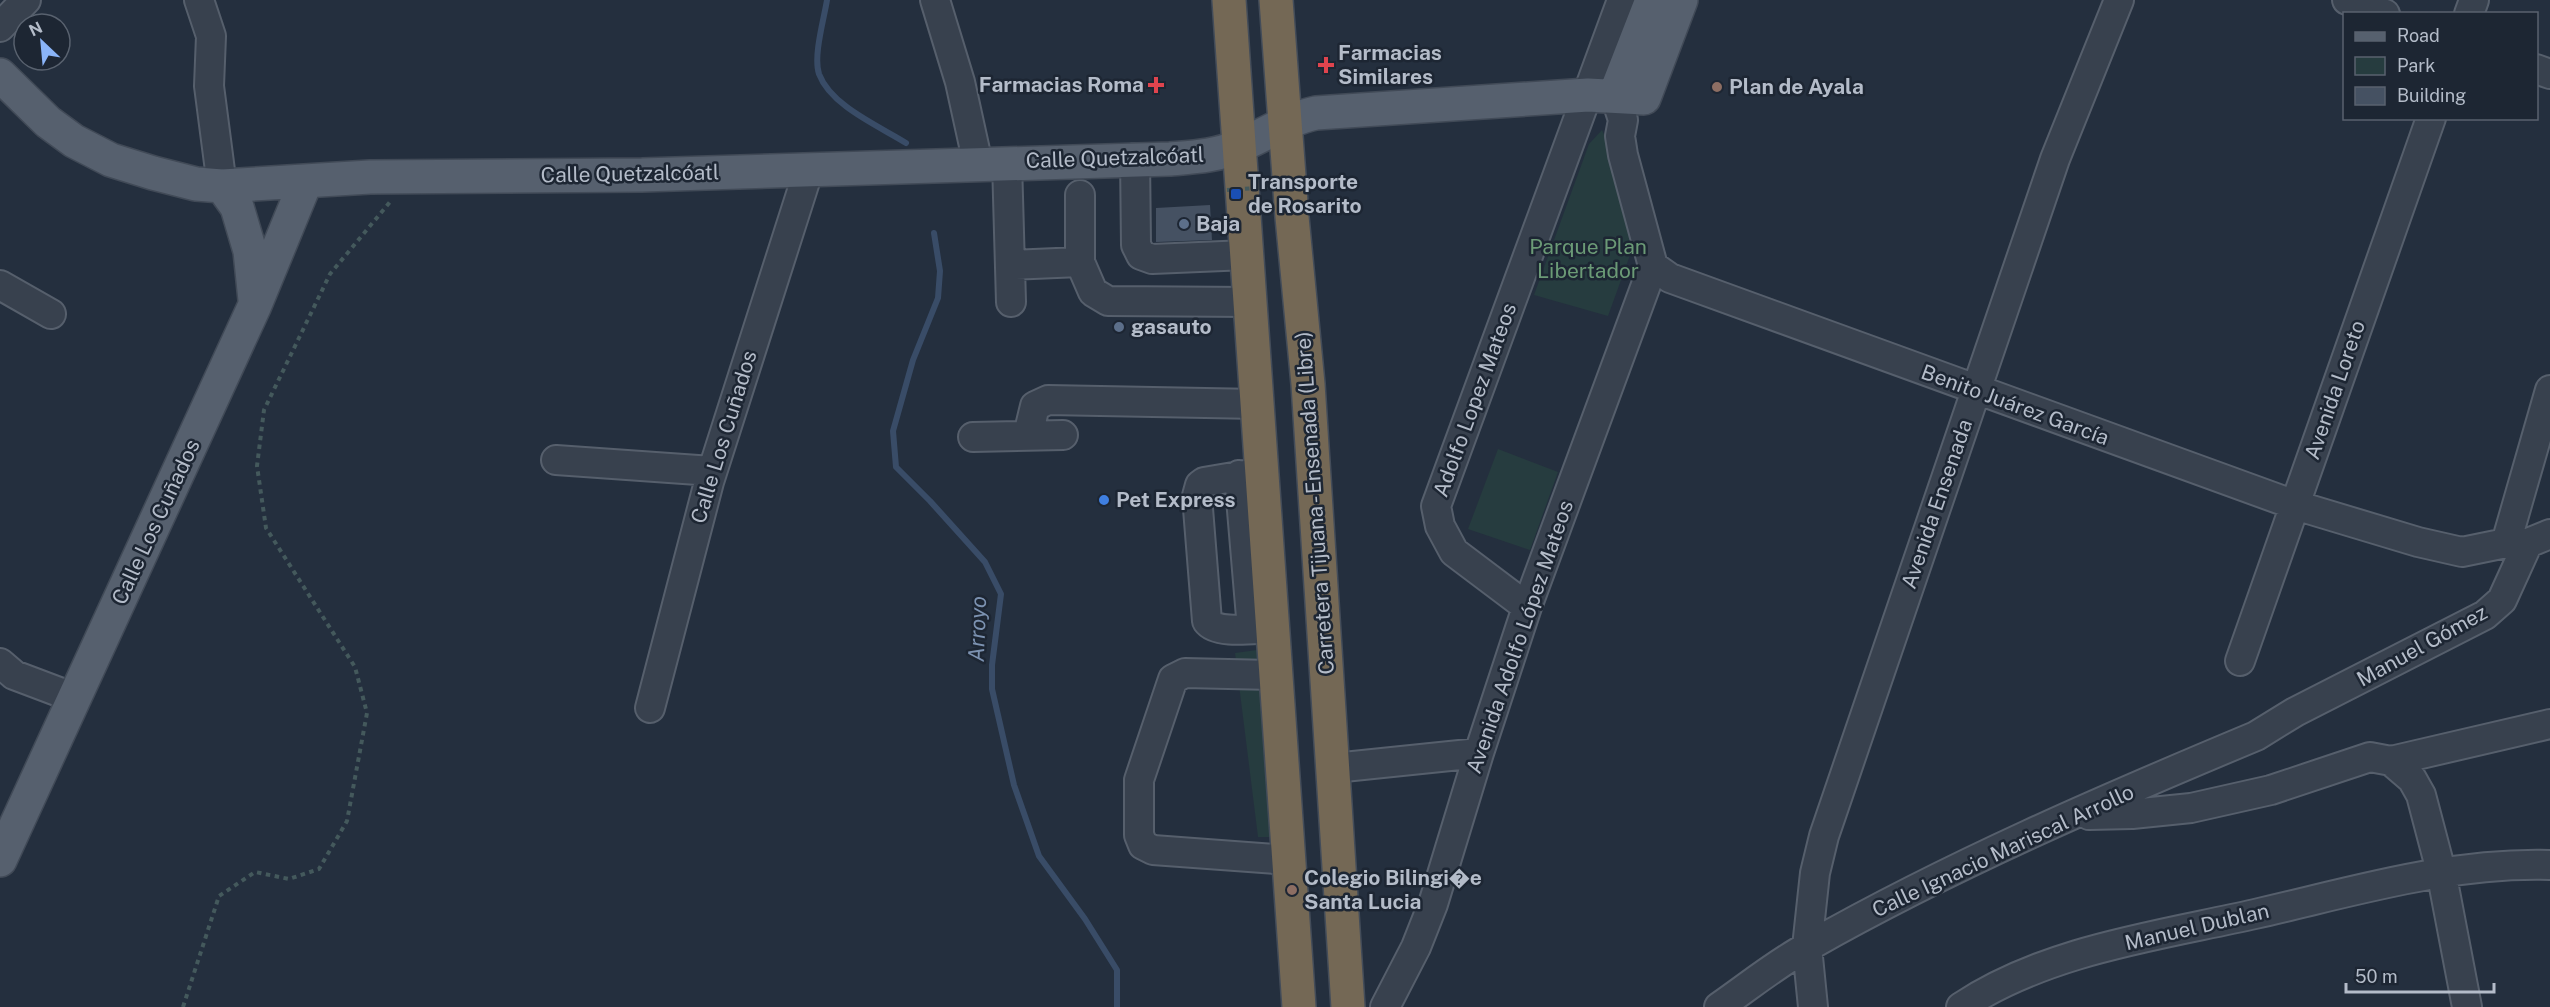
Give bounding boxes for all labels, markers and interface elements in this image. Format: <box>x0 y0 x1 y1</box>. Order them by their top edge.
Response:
north arrow <box>12 12 72 72</box>
legend <box>2343 12 2538 120</box>
text: N <box>26 18 45 40</box>
text: Road <box>2397 25 2440 46</box>
place label: Farmacias Similares <box>1338 40 1442 89</box>
text: Park <box>2397 55 2435 76</box>
marker: Farmacias Similares <box>1319 58 1333 72</box>
place label: Farmacias Roma <box>979 72 1144 97</box>
place label: Plan de Ayala <box>1729 74 1864 99</box>
marker: Farmacias Roma <box>1149 78 1163 92</box>
marker: Plan de Ayala <box>1710 80 1724 94</box>
text: Building <box>2397 85 2466 106</box>
street label: Calle Quetzalcóatl <box>1025 142 1205 173</box>
street label: Calle Quetzalcóatl <box>541 159 719 188</box>
place label: Transporte de Rosarito <box>1248 169 1362 218</box>
marker: Transporte de Rosarito <box>1229 187 1243 201</box>
place label: Baja <box>1196 211 1240 236</box>
marker: Baja <box>1177 217 1191 231</box>
park label: Parque Plan Libertador <box>1529 234 1647 283</box>
street label: Adolfo Lopez Mateos <box>1428 299 1521 500</box>
place label: gasauto <box>1131 314 1212 339</box>
street label: Avenida Loreto <box>2299 317 2370 463</box>
marker: gasauto <box>1112 320 1126 334</box>
street label: Carretera Tijuana - Ensenada (Libre) <box>1290 331 1339 675</box>
street label: Calle Los Cuñados <box>685 347 762 526</box>
street label: Benito Juárez García <box>1918 359 2112 450</box>
street label: Avenida Ensenada <box>1896 416 1977 592</box>
street label: Calle Los Cuñados <box>106 435 205 608</box>
place label: Pet Express <box>1116 487 1236 512</box>
marker: Pet Express <box>1097 493 1111 507</box>
street label: Avenida Adolfo López Mateos <box>1461 497 1578 777</box>
water label: Arroyo <box>963 595 991 663</box>
street label: Manuel Gómez <box>2352 599 2491 692</box>
street label: Calle Ignacio Mariscal Arrollo <box>1868 779 2138 922</box>
place label: Colegio Bilingi�e Santa Lucia <box>1304 865 1482 914</box>
marker: Colegio Bilingi�e Santa Lucia <box>1285 883 1299 897</box>
street label: Manuel Dublan <box>2122 898 2271 955</box>
scale bar <box>2346 956 2494 994</box>
text: 50 m <box>2355 966 2398 987</box>

